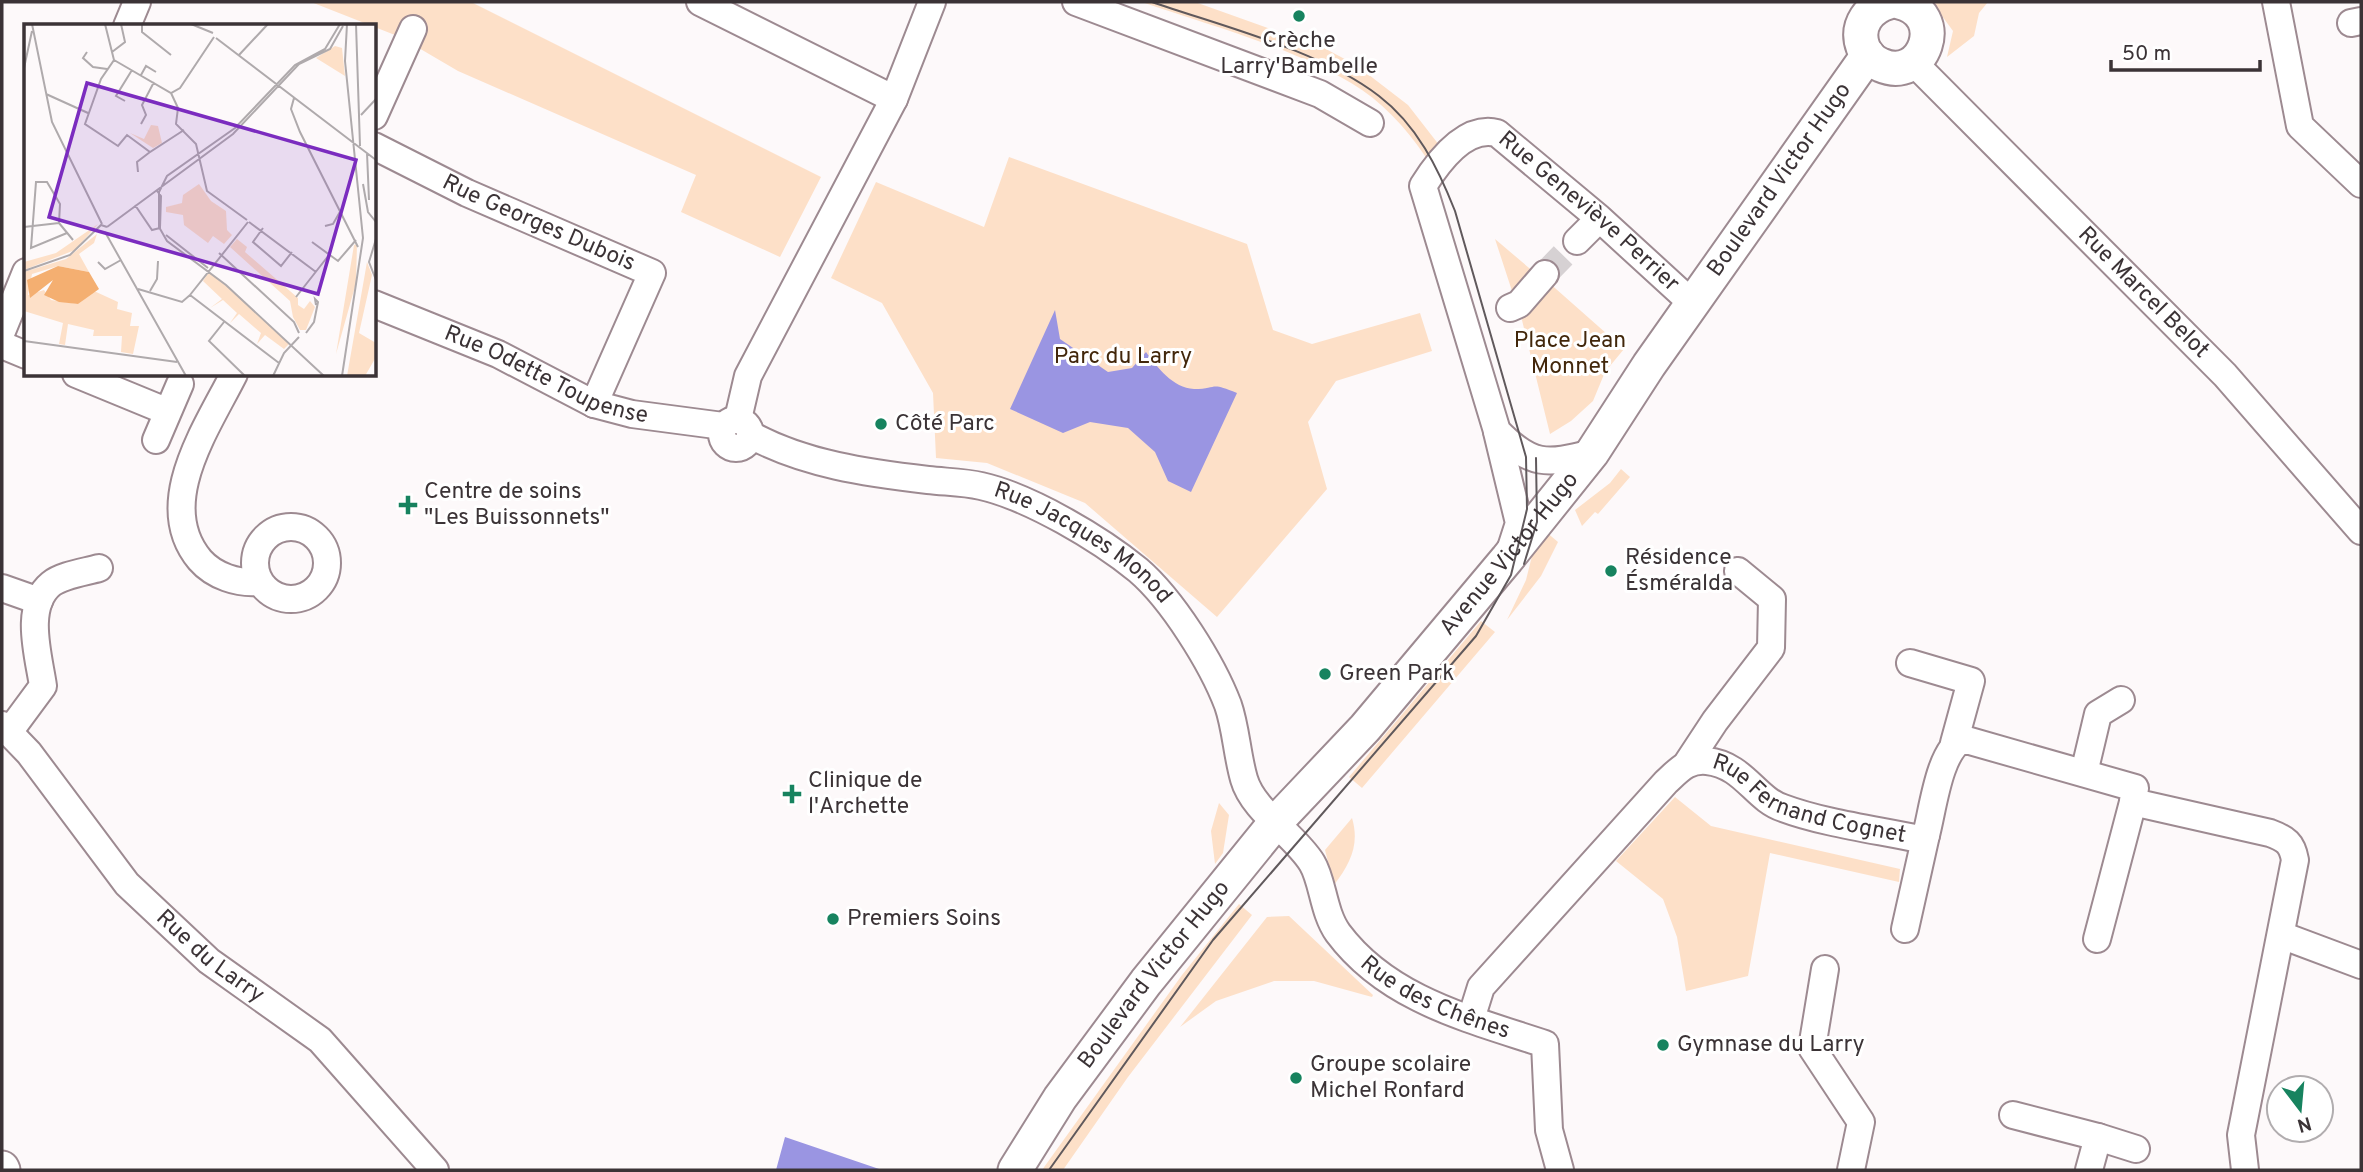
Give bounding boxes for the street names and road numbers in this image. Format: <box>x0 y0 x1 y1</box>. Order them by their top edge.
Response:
street label: Boulevard Victor Hugo <box>1701 77 1858 283</box>
street label: Rue Geneviève Perrier <box>1492 125 1685 299</box>
street label: Rue Georges Dubois <box>437 168 640 278</box>
street label: Rue Marcel Belot <box>2071 221 2215 365</box>
street label: Rue Odette Toupense <box>440 319 650 430</box>
street label: Avenue Victor Hugo <box>1434 466 1585 642</box>
street label: Rue Jacques Monod <box>990 476 1178 610</box>
street label: Rue Fernand Cognet <box>1708 748 1908 850</box>
street label: Boulevard Victor Hugo <box>1072 875 1237 1075</box>
street label: Rue du Larry <box>149 904 270 1010</box>
street label: Rue des Chênes <box>1354 950 1514 1046</box>

